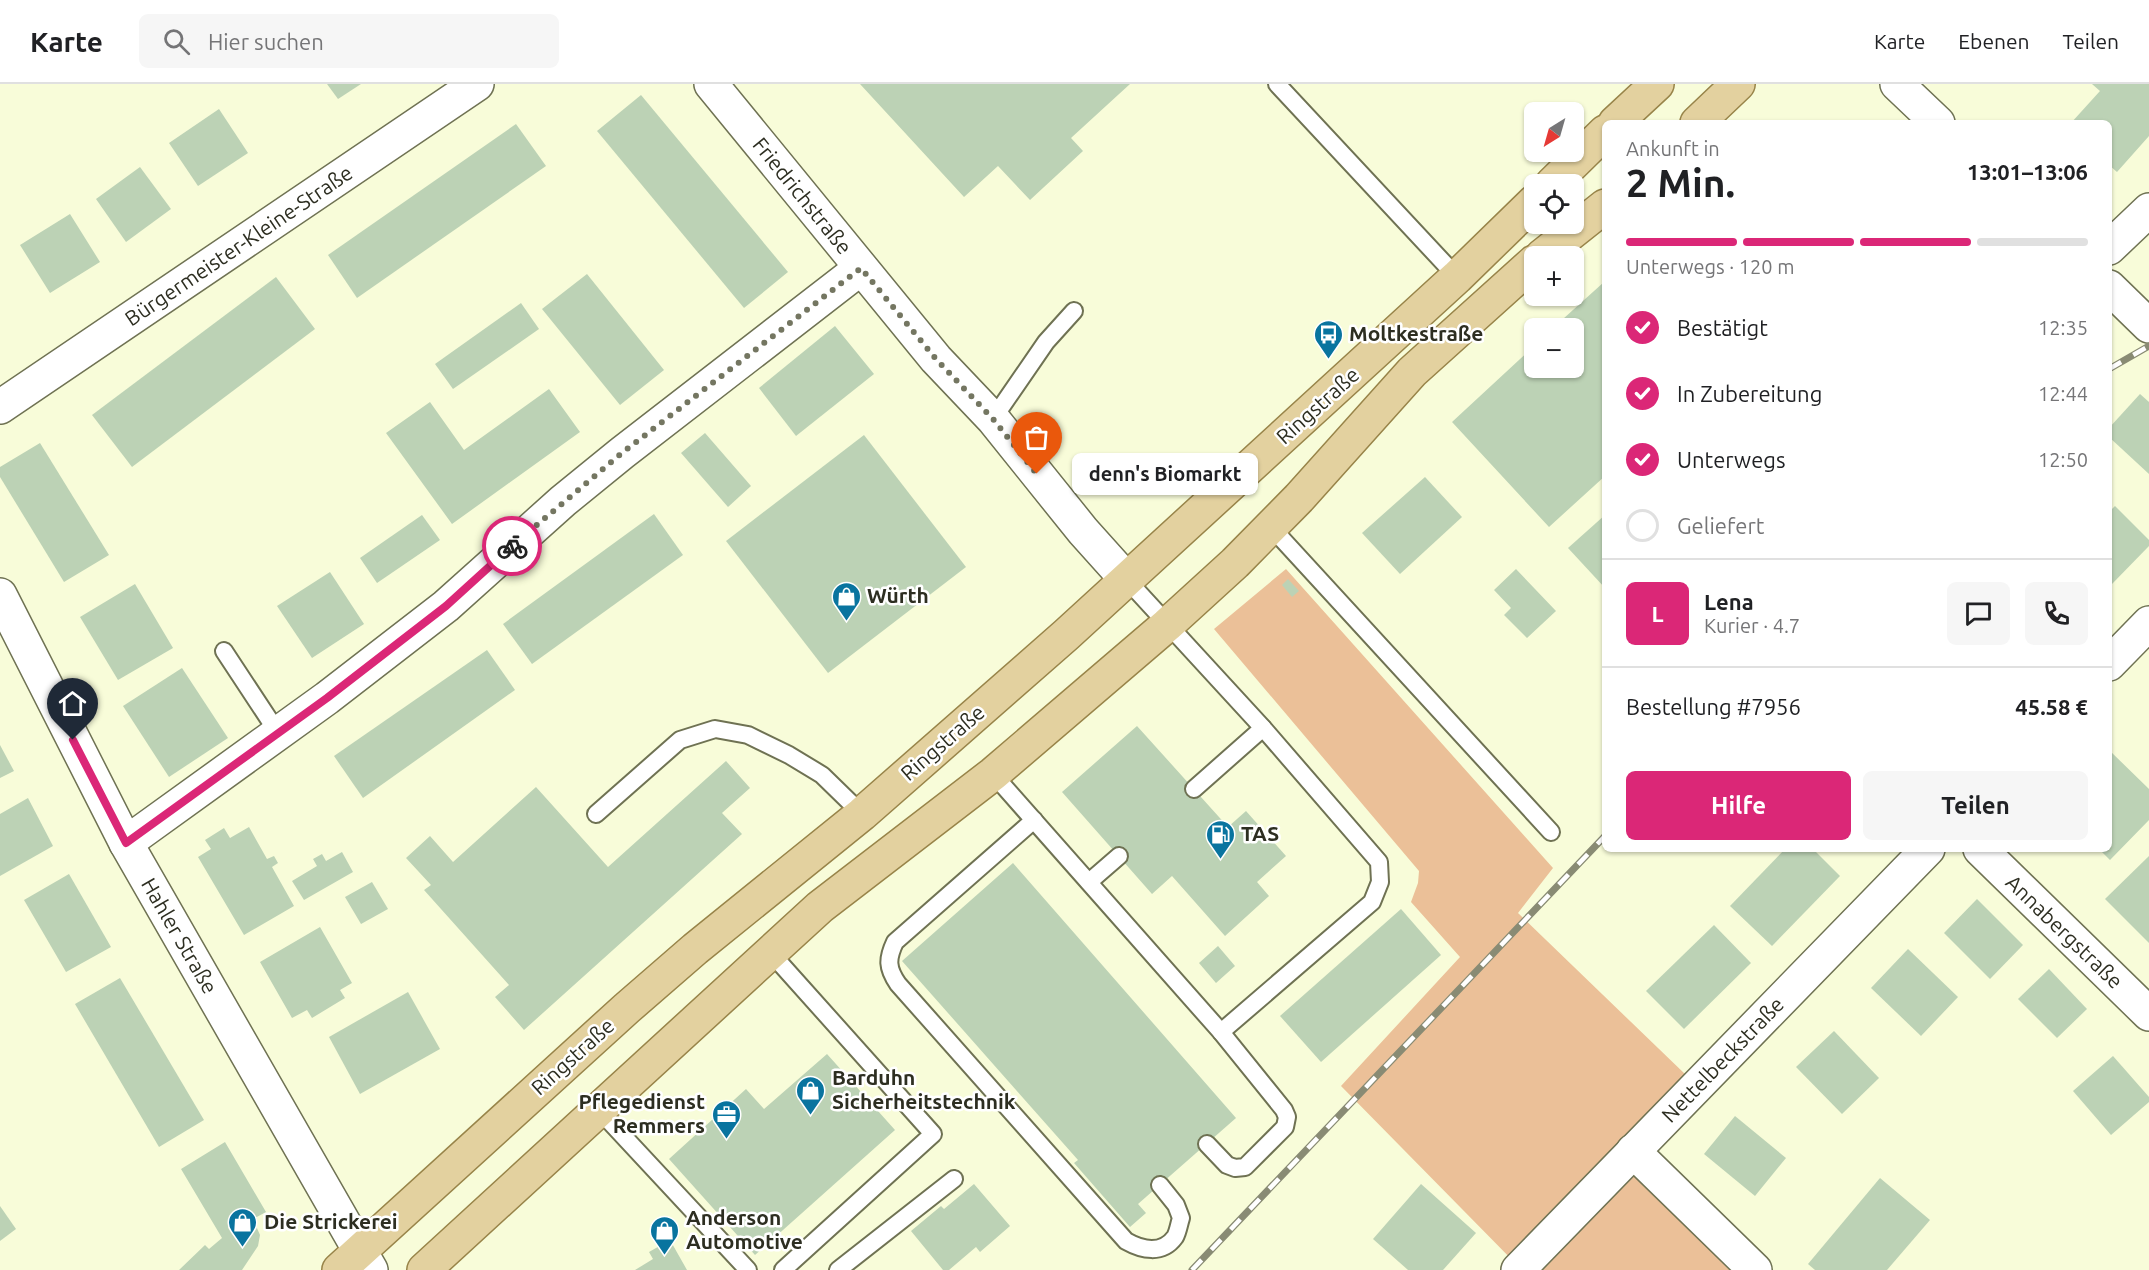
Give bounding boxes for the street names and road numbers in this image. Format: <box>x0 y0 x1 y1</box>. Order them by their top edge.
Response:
street label: Friedrichstraße <box>749 132 857 258</box>
street label: Bürgermeister-Kleine-Straße <box>120 160 357 330</box>
street label: Ringstraße <box>1271 362 1363 449</box>
street label: Ringstraße <box>896 700 989 785</box>
street label: Annabergstraße <box>2001 870 2128 993</box>
street label: Hahler Straße <box>137 873 223 998</box>
street label: Nettelbeckstraße <box>1656 992 1788 1127</box>
street label: Ringstraße <box>526 1013 618 1100</box>

